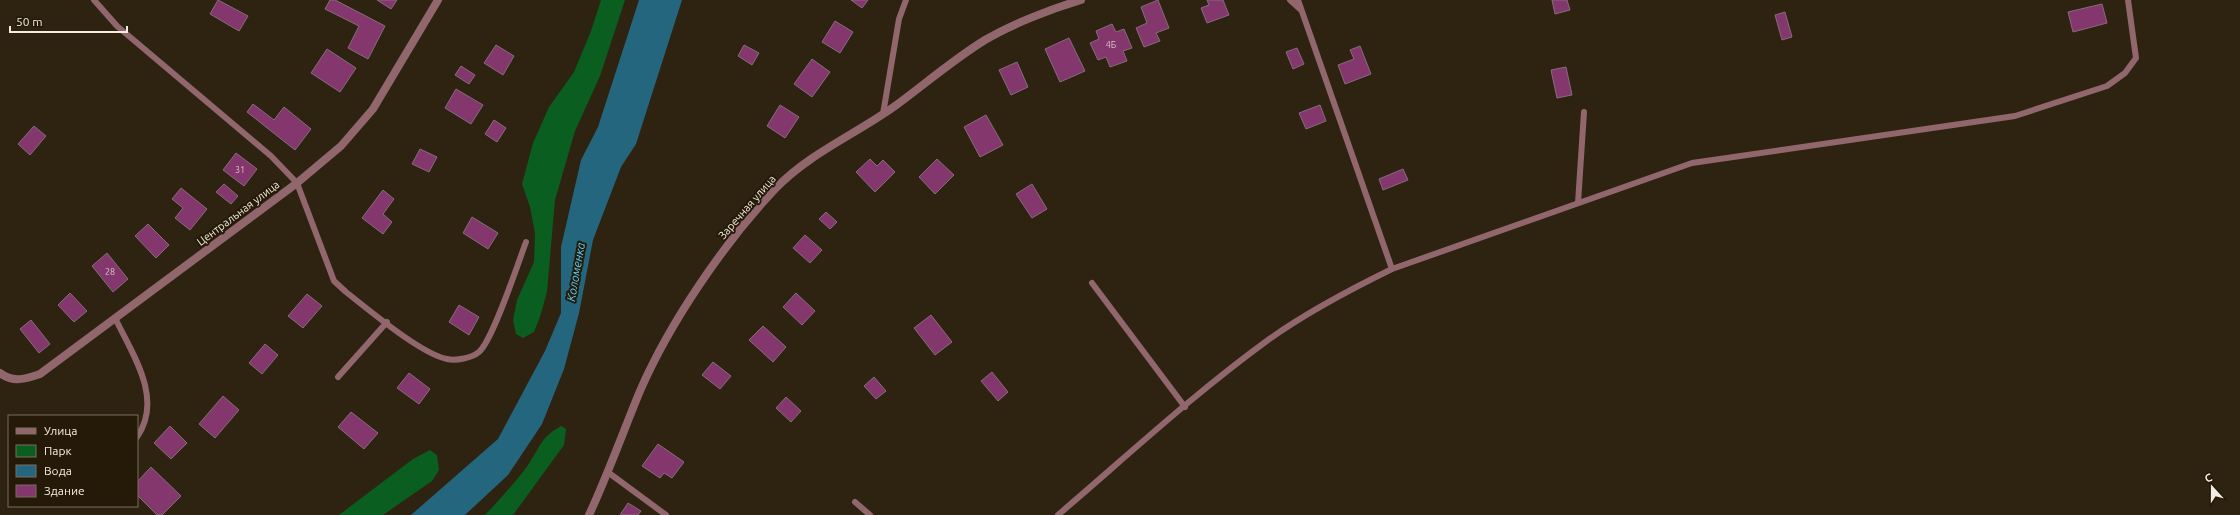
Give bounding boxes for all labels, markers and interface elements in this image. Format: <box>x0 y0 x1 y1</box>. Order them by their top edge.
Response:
scale bar <box>10 8 127 34</box>
text: 50 m <box>16 15 43 28</box>
house number: 4Б <box>1106 40 1117 50</box>
house number: 31 <box>235 165 245 175</box>
street label: Заречная улица <box>716 173 778 241</box>
street label: Центральная улица <box>194 178 282 248</box>
water label: Коломенка <box>564 241 587 302</box>
house number: 28 <box>105 267 115 277</box>
legend <box>8 415 138 507</box>
text: Улица <box>44 424 77 437</box>
text: Парк <box>44 444 72 457</box>
text: Вода <box>44 464 72 477</box>
north arrow <box>2192 467 2232 507</box>
text: С <box>2203 471 2214 485</box>
text: Здание <box>44 484 85 497</box>

